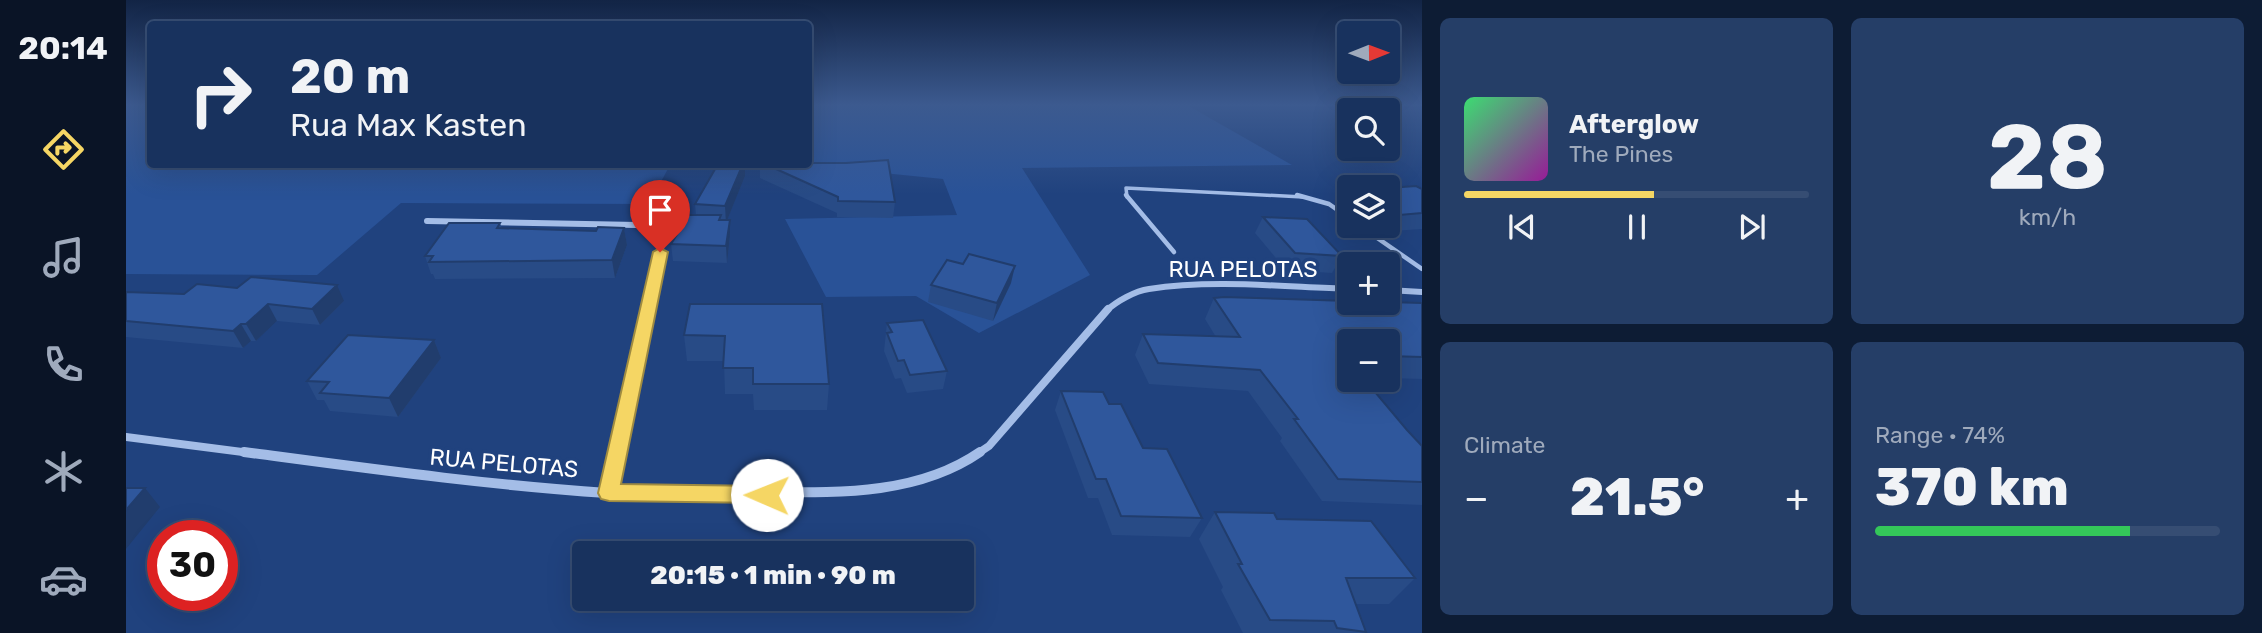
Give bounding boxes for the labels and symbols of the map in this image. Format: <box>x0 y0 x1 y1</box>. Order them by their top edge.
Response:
north arrow <box>1337 21 1400 84</box>
pin <box>630 180 690 252</box>
street label: RUA PELOTAS <box>1168 255 1318 283</box>
street label: RUA PELOTAS <box>429 443 579 483</box>
position arrow <box>730 458 804 532</box>
speed limit sign: 30 <box>147 520 238 611</box>

